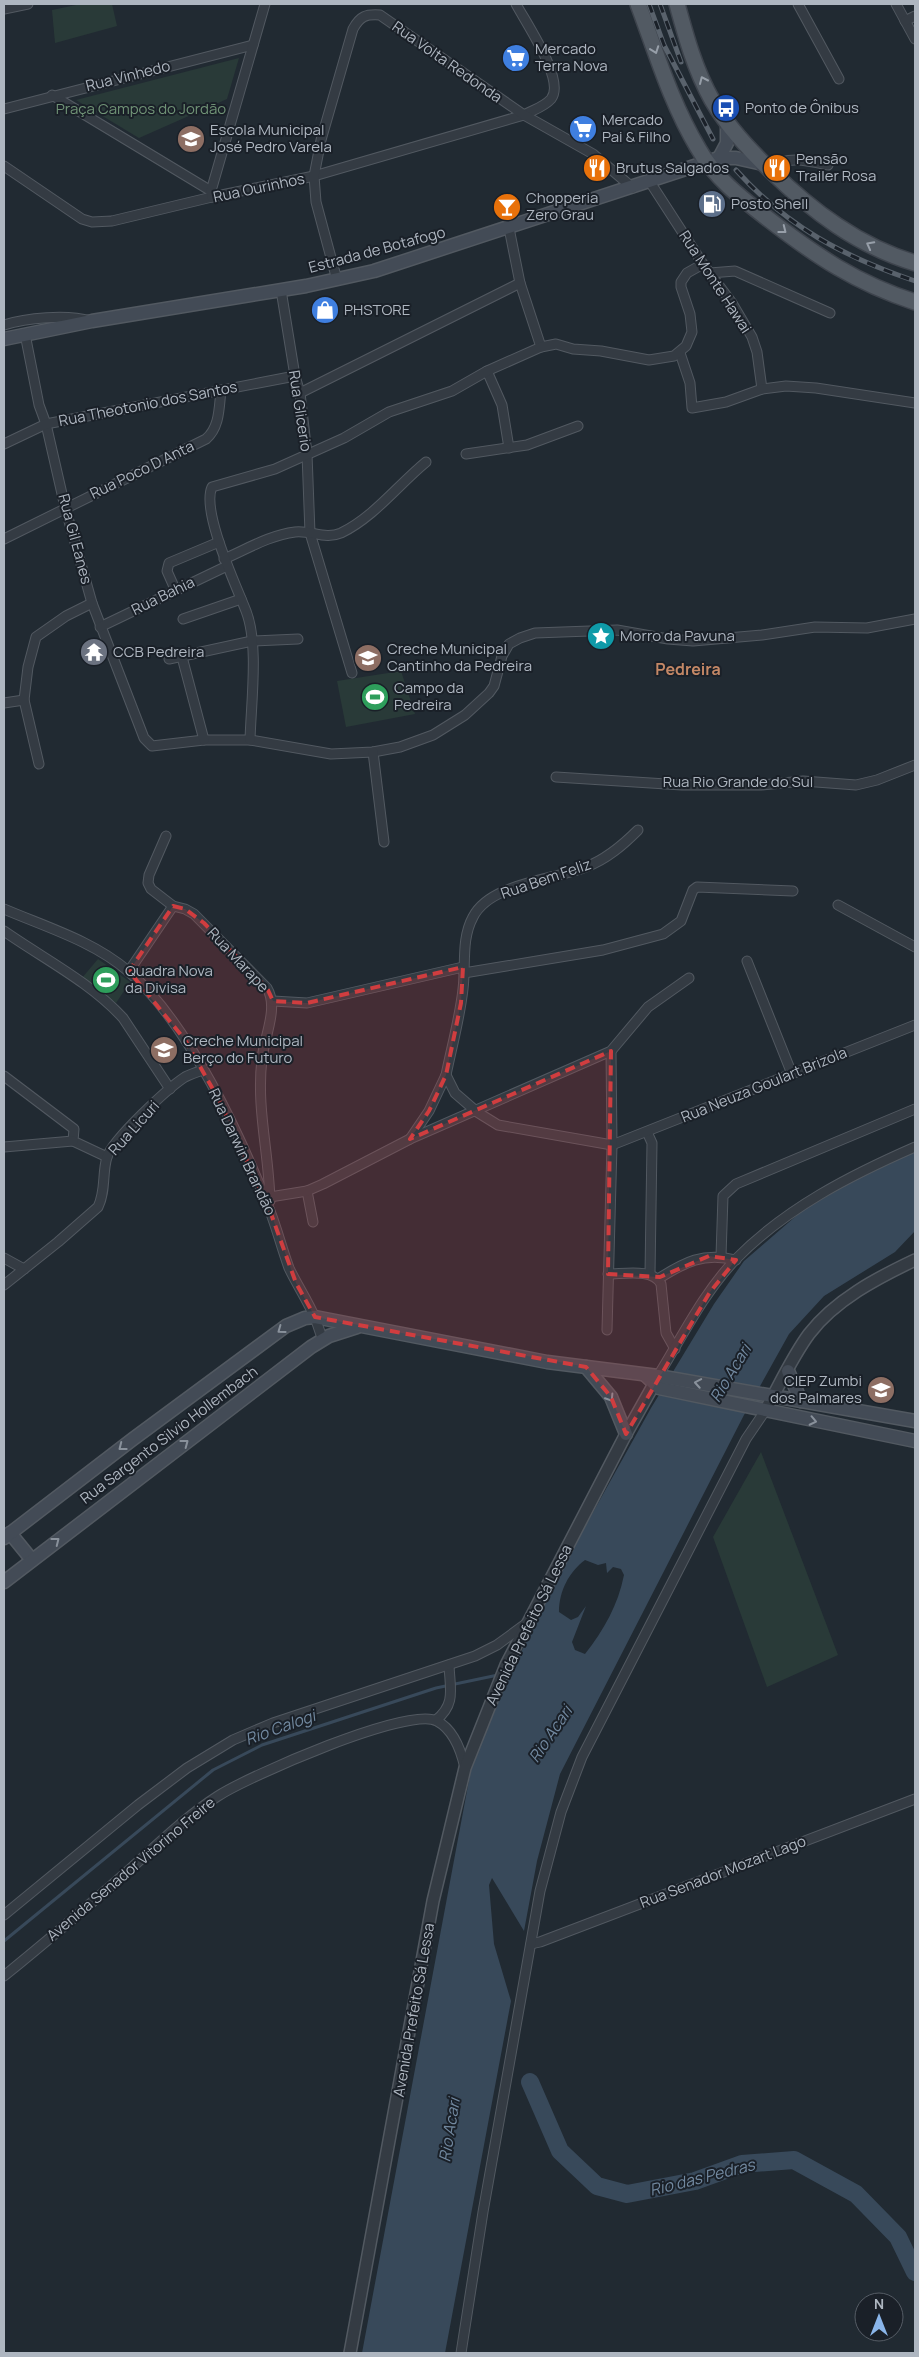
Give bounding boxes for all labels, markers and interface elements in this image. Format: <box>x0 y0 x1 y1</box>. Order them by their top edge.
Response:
street label: Rua Volta Redonda <box>388 16 506 107</box>
place label: Mercado Terra Nova <box>535 38 608 76</box>
supermarket icon: Mercado Terra Nova <box>501 43 531 73</box>
one-way arrow <box>649 45 659 53</box>
street label: Rua Vinhedo <box>83 55 172 96</box>
one-way arrow <box>698 76 709 85</box>
bus stop icon: Ponto de Ônibus <box>711 93 741 123</box>
place label: Ponto de Ônibus <box>745 97 859 118</box>
park label: Praça Campos do Jordão <box>56 98 226 119</box>
place label: Mercado Pai & Filho <box>602 109 671 147</box>
supermarket icon: Mercado Pai & Filho <box>568 114 598 144</box>
place label: Escola Municipal José Pedro Varela <box>210 119 332 157</box>
school or university icon: Escola Municipal José Pedro Varela <box>176 124 206 154</box>
place label: Pensão Trailer Rosa <box>796 148 876 186</box>
restaurant icon: Brutus Salgados <box>582 153 612 183</box>
restaurant icon: Pensão Trailer Rosa <box>762 153 792 183</box>
place label: Brutus Salgados <box>616 157 729 178</box>
street label: Rua Ourinhos <box>211 168 307 207</box>
place label: Chopperia Zero Grau <box>526 187 598 225</box>
fuel station icon: Posto Shell <box>697 189 727 219</box>
bar icon: Chopperia Zero Grau <box>492 192 522 222</box>
place label: Posto Shell <box>731 193 808 214</box>
street label: Estrada de Botafogo <box>306 221 448 278</box>
one-way arrow <box>777 225 786 233</box>
street label: Rua Monte Hawai <box>674 226 757 337</box>
one-way arrow <box>866 241 875 251</box>
shop icon: PHSTORE <box>310 295 340 325</box>
place label: PHSTORE <box>344 299 410 320</box>
street label: Rua Glicerio <box>284 369 317 453</box>
street label: Rua Theotonio dos Santos <box>57 376 239 431</box>
street label: Rua Poco D Anta <box>86 435 197 504</box>
street label: Rua Gil Eanes <box>53 491 98 586</box>
street label: Rua Bahia <box>128 571 198 620</box>
place icon: Morro da Pavuna <box>586 621 616 651</box>
place label: Morro da Pavuna <box>620 625 735 646</box>
temple icon: CCB Pedreira <box>79 637 109 667</box>
place label: Creche Municipal Cantinho da Pedreira <box>387 638 532 676</box>
place label: CCB Pedreira <box>113 641 204 662</box>
school or university icon: Creche Municipal Cantinho da Pedreira <box>353 643 383 673</box>
district label: Pedreira <box>655 658 721 680</box>
place label: Campo da Pedreira <box>394 677 464 715</box>
sports icon: Campo da Pedreira <box>360 682 390 712</box>
street label: Rua Rio Grande do Sul <box>663 771 813 792</box>
street label: Rua Bem Feliz <box>498 853 594 904</box>
street label: Rua Marape <box>203 923 274 997</box>
place label: Quadra Nova da Divisa <box>125 960 213 998</box>
sports icon: Quadra Nova da Divisa <box>91 965 121 995</box>
place label: Creche Municipal Berço do Futuro <box>183 1030 303 1068</box>
school or university icon: Creche Municipal Berço do Futuro <box>149 1035 179 1065</box>
street label: Rua Neuza Goulart Brizola <box>678 1042 850 1127</box>
street label: Rua Darwin Brandão <box>204 1085 281 1219</box>
street label: Rua Licuri <box>103 1096 164 1160</box>
one-way arrow <box>277 1324 287 1333</box>
water label: Rio Acari <box>704 1338 757 1406</box>
street label: Rua Sargento Silvio Hollembach <box>76 1361 262 1508</box>
place label: CIEP Zumbi dos Palmares <box>770 1370 862 1408</box>
school or university icon: CIEP Zumbi dos Palmares <box>866 1375 896 1405</box>
one-way arrow <box>694 1379 702 1389</box>
one-way arrow <box>604 1392 614 1401</box>
one-way arrow <box>809 1415 818 1425</box>
one-way arrow <box>180 1439 189 1448</box>
one-way arrow <box>118 1441 128 1450</box>
one-way arrow <box>50 1539 59 1547</box>
street label: Avenida Prefeito Sá Lessa <box>480 1541 577 1709</box>
water label: Rio Acari <box>523 1700 578 1767</box>
water label: Rio Calogi <box>242 1703 320 1750</box>
street label: Avenida Senador Vitorino Freire <box>42 1792 220 1945</box>
street label: Rua Senador Mozart Lago <box>637 1830 809 1913</box>
street label: Avenida Prefeito Sá Lessa <box>388 1921 439 2099</box>
water label: Rio Acari <box>433 2095 465 2163</box>
water label: Rio das Pedras <box>647 2153 758 2201</box>
north arrow <box>854 2292 904 2342</box>
text: N <box>874 2294 884 2313</box>

